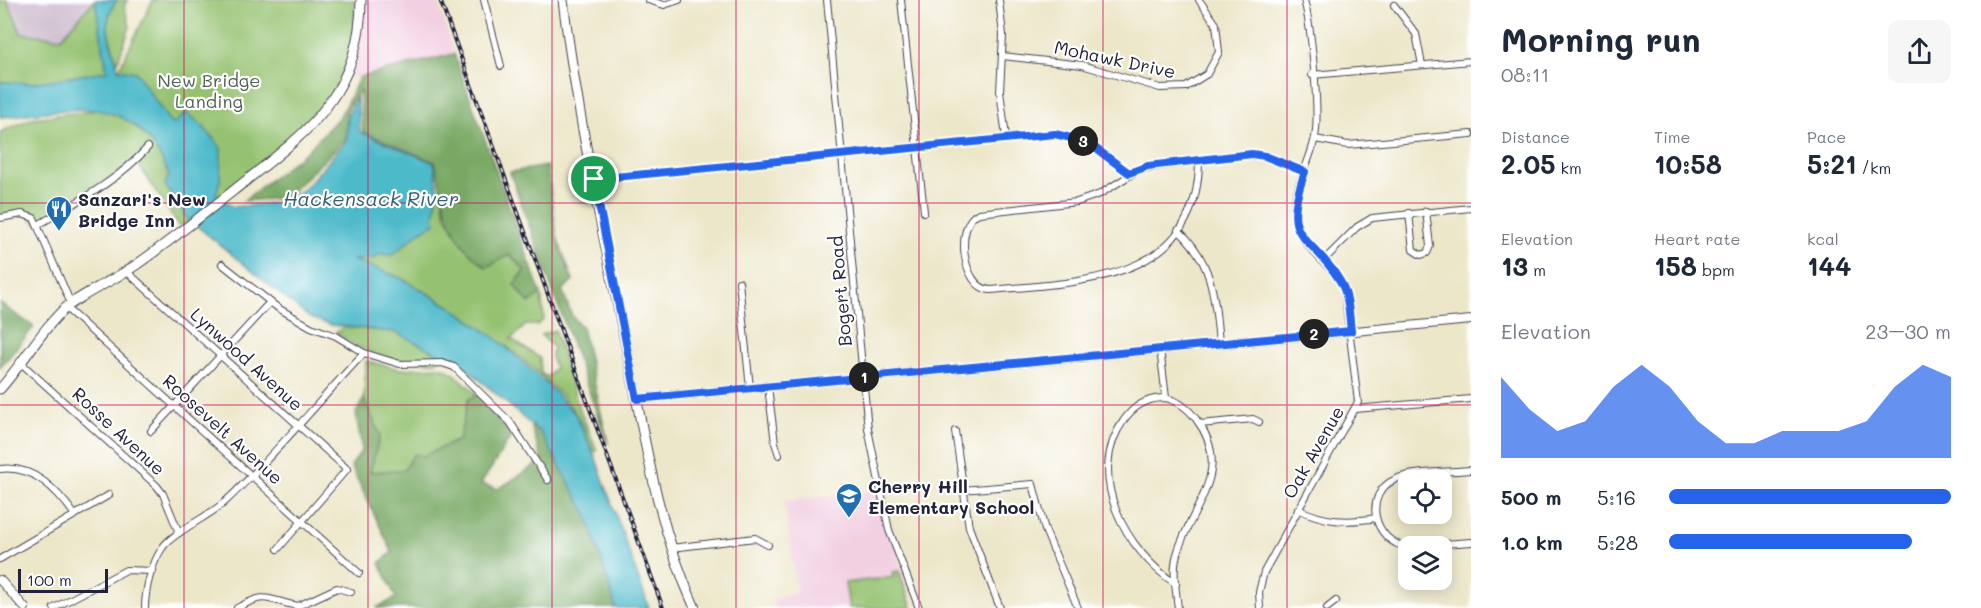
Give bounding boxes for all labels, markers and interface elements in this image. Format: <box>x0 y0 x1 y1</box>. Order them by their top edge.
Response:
text: Morning run <box>1501 17 1701 60</box>
button: share <box>1888 20 1951 83</box>
street label: Mohawk Drive <box>1052 34 1178 84</box>
text: 08:11 <box>1501 61 1550 87</box>
park label: New Bridge Landing <box>158 68 260 113</box>
pin: 3 <box>1068 126 1098 156</box>
text: Distance <box>1501 126 1570 147</box>
text: Time <box>1654 126 1690 147</box>
text: Pace <box>1807 126 1846 147</box>
text: 3 <box>1078 130 1088 151</box>
text: 2.05 <box>1501 147 1555 181</box>
text: 10:58 <box>1654 147 1722 181</box>
text: 5:21 <box>1807 147 1856 181</box>
pin <box>568 153 619 204</box>
text: km <box>1555 157 1582 178</box>
text: /km <box>1856 157 1891 178</box>
icon: arrive <box>577 162 610 195</box>
water label: Hackensack River <box>283 185 459 211</box>
place label: Sanzari's New Bridge Inn <box>78 187 206 232</box>
restaurant icon: Sanzari's New Bridge Inn <box>44 194 74 232</box>
text: Elevation <box>1501 228 1573 249</box>
text: Heart rate <box>1654 228 1740 249</box>
text: kcal <box>1807 228 1839 249</box>
street label: Bogert Road <box>823 235 857 347</box>
text: 13 <box>1501 249 1528 283</box>
text: 158 <box>1654 249 1697 283</box>
text: 144 <box>1807 249 1852 283</box>
text: m <box>1528 259 1546 280</box>
text: bpm <box>1697 259 1735 280</box>
street label: Lynwood Avenue <box>186 302 308 416</box>
text: Elevation <box>1501 318 1591 344</box>
text: 23–30 m <box>1865 318 1951 344</box>
pin: 2 <box>1299 319 1329 349</box>
text: 2 <box>1310 323 1318 344</box>
pin: 1 <box>849 362 879 392</box>
text: 1 <box>860 366 868 387</box>
street label: Roosevelt Avenue <box>158 369 288 489</box>
street label: Rosse Avenue <box>67 382 171 480</box>
street label: Oak Avenue <box>1277 401 1349 503</box>
map controls <box>1398 470 1452 590</box>
button: locate <box>1398 470 1452 524</box>
place label: Cherry Hill Elementary School <box>868 474 1034 519</box>
school or university icon: Cherry Hill Elementary School <box>834 481 864 519</box>
text: 500 m <box>1501 484 1561 510</box>
text: 5:16 <box>1597 484 1636 510</box>
text: 1.0 km <box>1501 529 1563 555</box>
text: 5:28 <box>1597 529 1638 555</box>
button: layers <box>1398 536 1452 590</box>
scale bar <box>18 566 108 594</box>
text: 100 m <box>27 569 72 590</box>

